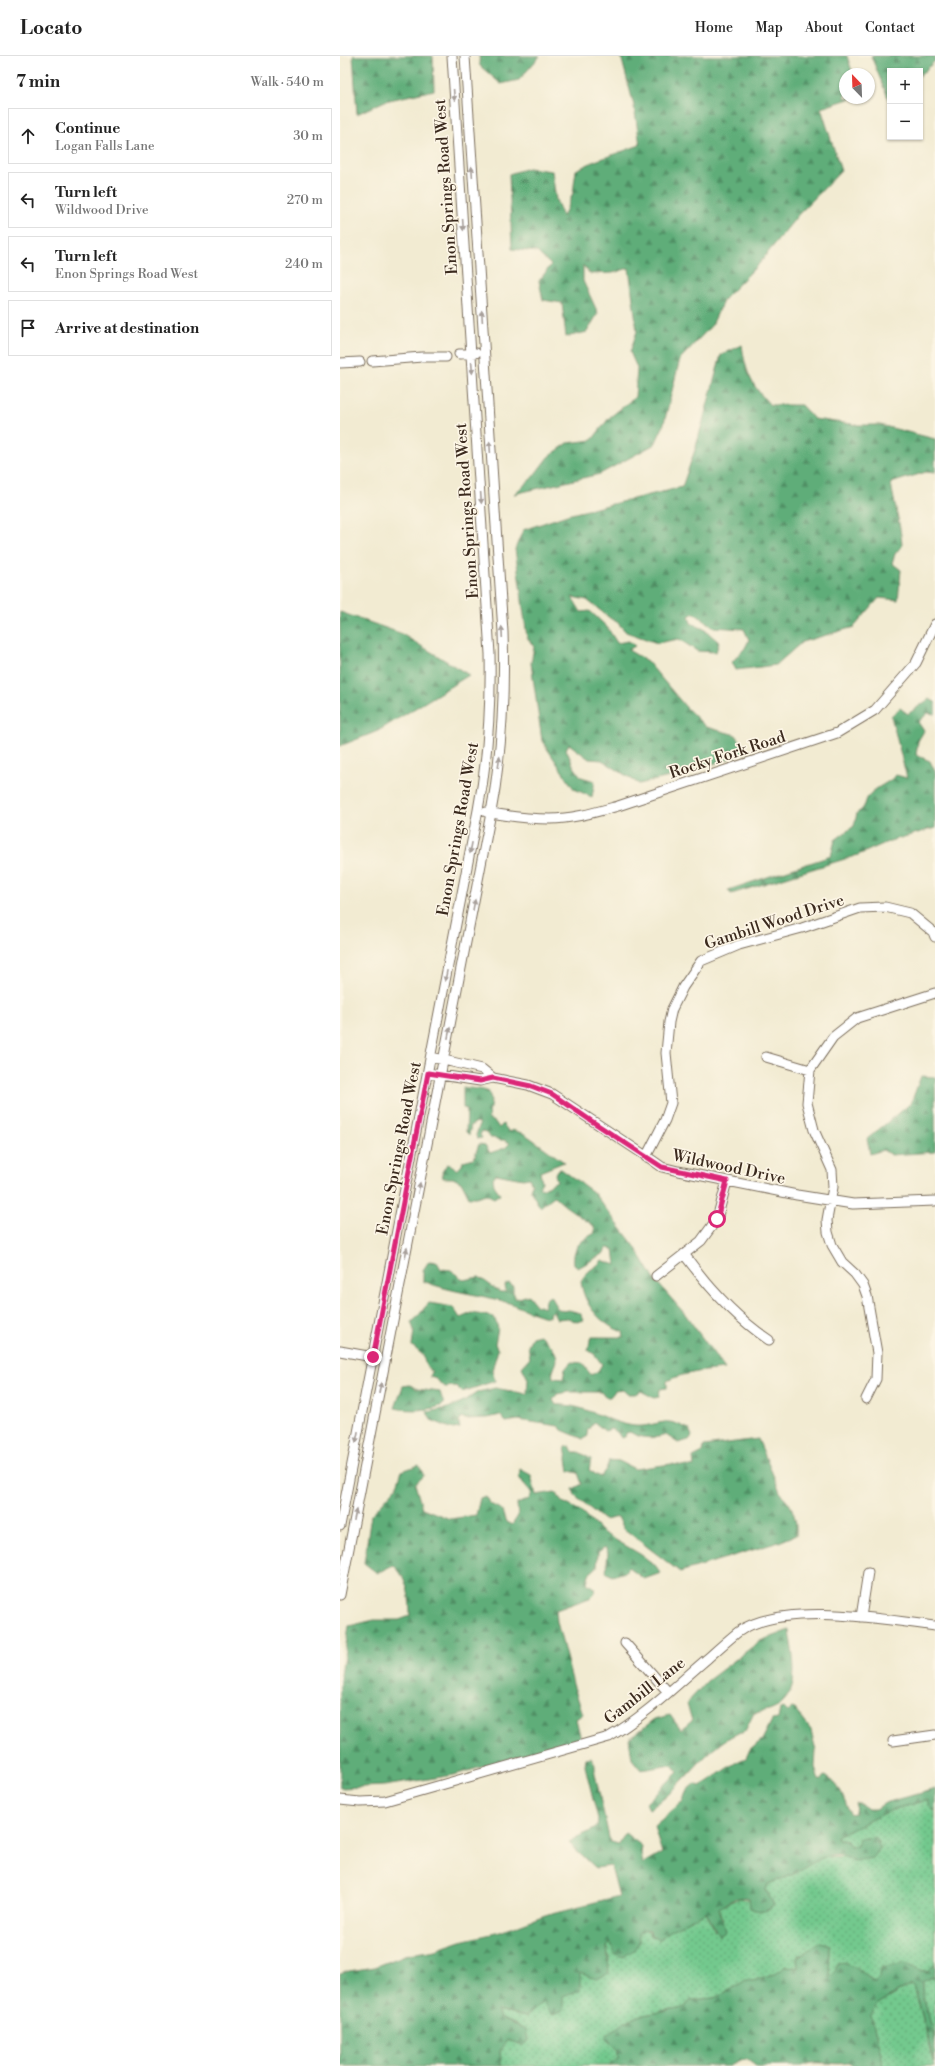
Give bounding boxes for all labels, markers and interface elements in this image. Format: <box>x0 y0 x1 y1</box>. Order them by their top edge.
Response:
text: Locato <box>20 16 82 40</box>
text: Home <box>695 19 733 37</box>
text: Map <box>755 19 783 37</box>
text: About <box>805 19 843 37</box>
text: Contact <box>865 19 915 37</box>
north arrow <box>839 68 875 104</box>
map controls <box>887 68 923 140</box>
button: + <box>887 68 923 104</box>
text: 7 min <box>16 71 60 93</box>
text: Walk · 540 m <box>250 74 324 90</box>
one-way arrow <box>451 89 458 101</box>
street label: Enon Springs Road West <box>430 98 462 276</box>
button: − <box>887 104 923 140</box>
text: Continue <box>55 119 120 138</box>
icon: ahead <box>17 125 39 147</box>
text: 30 m <box>293 128 323 144</box>
text: Logan Falls Lane <box>55 138 155 154</box>
one-way arrow <box>469 166 476 178</box>
text: Turn left <box>55 183 117 202</box>
icon: left <box>17 189 39 211</box>
text: 270 m <box>287 192 323 208</box>
text: Wildwood Drive <box>55 202 149 218</box>
one-way arrow <box>459 219 466 231</box>
text: Turn left <box>55 247 117 266</box>
icon: left <box>17 253 39 275</box>
text: 240 m <box>285 256 323 272</box>
text: Enon Springs Road West <box>55 266 198 282</box>
one-way arrow <box>479 310 486 322</box>
icon: arrive <box>17 317 39 339</box>
text: Arrive at destination <box>55 319 199 338</box>
one-way arrow <box>468 362 475 374</box>
street label: Enon Springs Road West <box>451 422 483 600</box>
one-way arrow <box>487 441 494 453</box>
one-way arrow <box>477 492 484 504</box>
one-way arrow <box>499 626 506 638</box>
street label: Rocky Fork Road <box>667 727 788 783</box>
street label: Enon Springs Road West <box>433 740 483 918</box>
one-way arrow <box>496 756 502 768</box>
one-way arrow <box>468 842 474 854</box>
street label: Gambill Wood Drive <box>702 890 847 954</box>
one-way arrow <box>471 899 477 911</box>
one-way arrow <box>443 970 449 982</box>
one-way arrow <box>446 1026 452 1039</box>
street label: Enon Springs Road West <box>372 1059 426 1237</box>
street label: Wildwood Drive <box>669 1145 787 1189</box>
one-way arrow <box>417 1182 423 1194</box>
route start <box>708 1210 726 1228</box>
one-way arrow <box>404 1247 410 1259</box>
route end <box>364 1348 382 1366</box>
one-way arrow <box>378 1381 384 1394</box>
one-way arrow <box>354 1430 360 1443</box>
one-way arrow <box>353 1509 359 1521</box>
street label: Gambill Lane <box>600 1653 689 1729</box>

